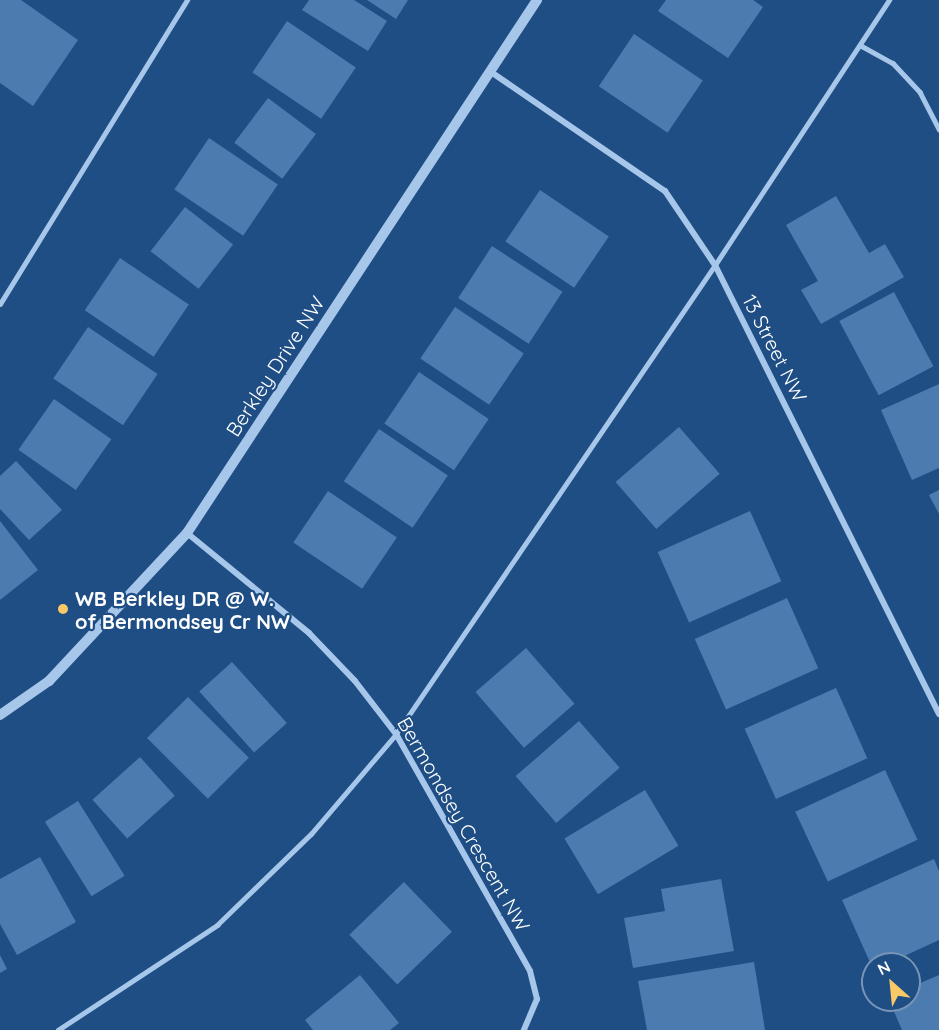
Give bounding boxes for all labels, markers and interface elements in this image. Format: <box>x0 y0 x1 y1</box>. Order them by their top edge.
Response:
street label: 13 Street NW <box>738 290 812 406</box>
street label: Berkley Drive NW <box>221 291 329 441</box>
place label: WB Berkley DR @ W. of Bermondsey Cr NW <box>75 586 290 633</box>
marker: WB Berkley DR @ W. of Bermondsey Cr NW <box>56 602 70 616</box>
street label: Bermondsey Crescent NW <box>393 712 535 936</box>
north arrow <box>861 952 921 1012</box>
text: N <box>874 956 894 979</box>

